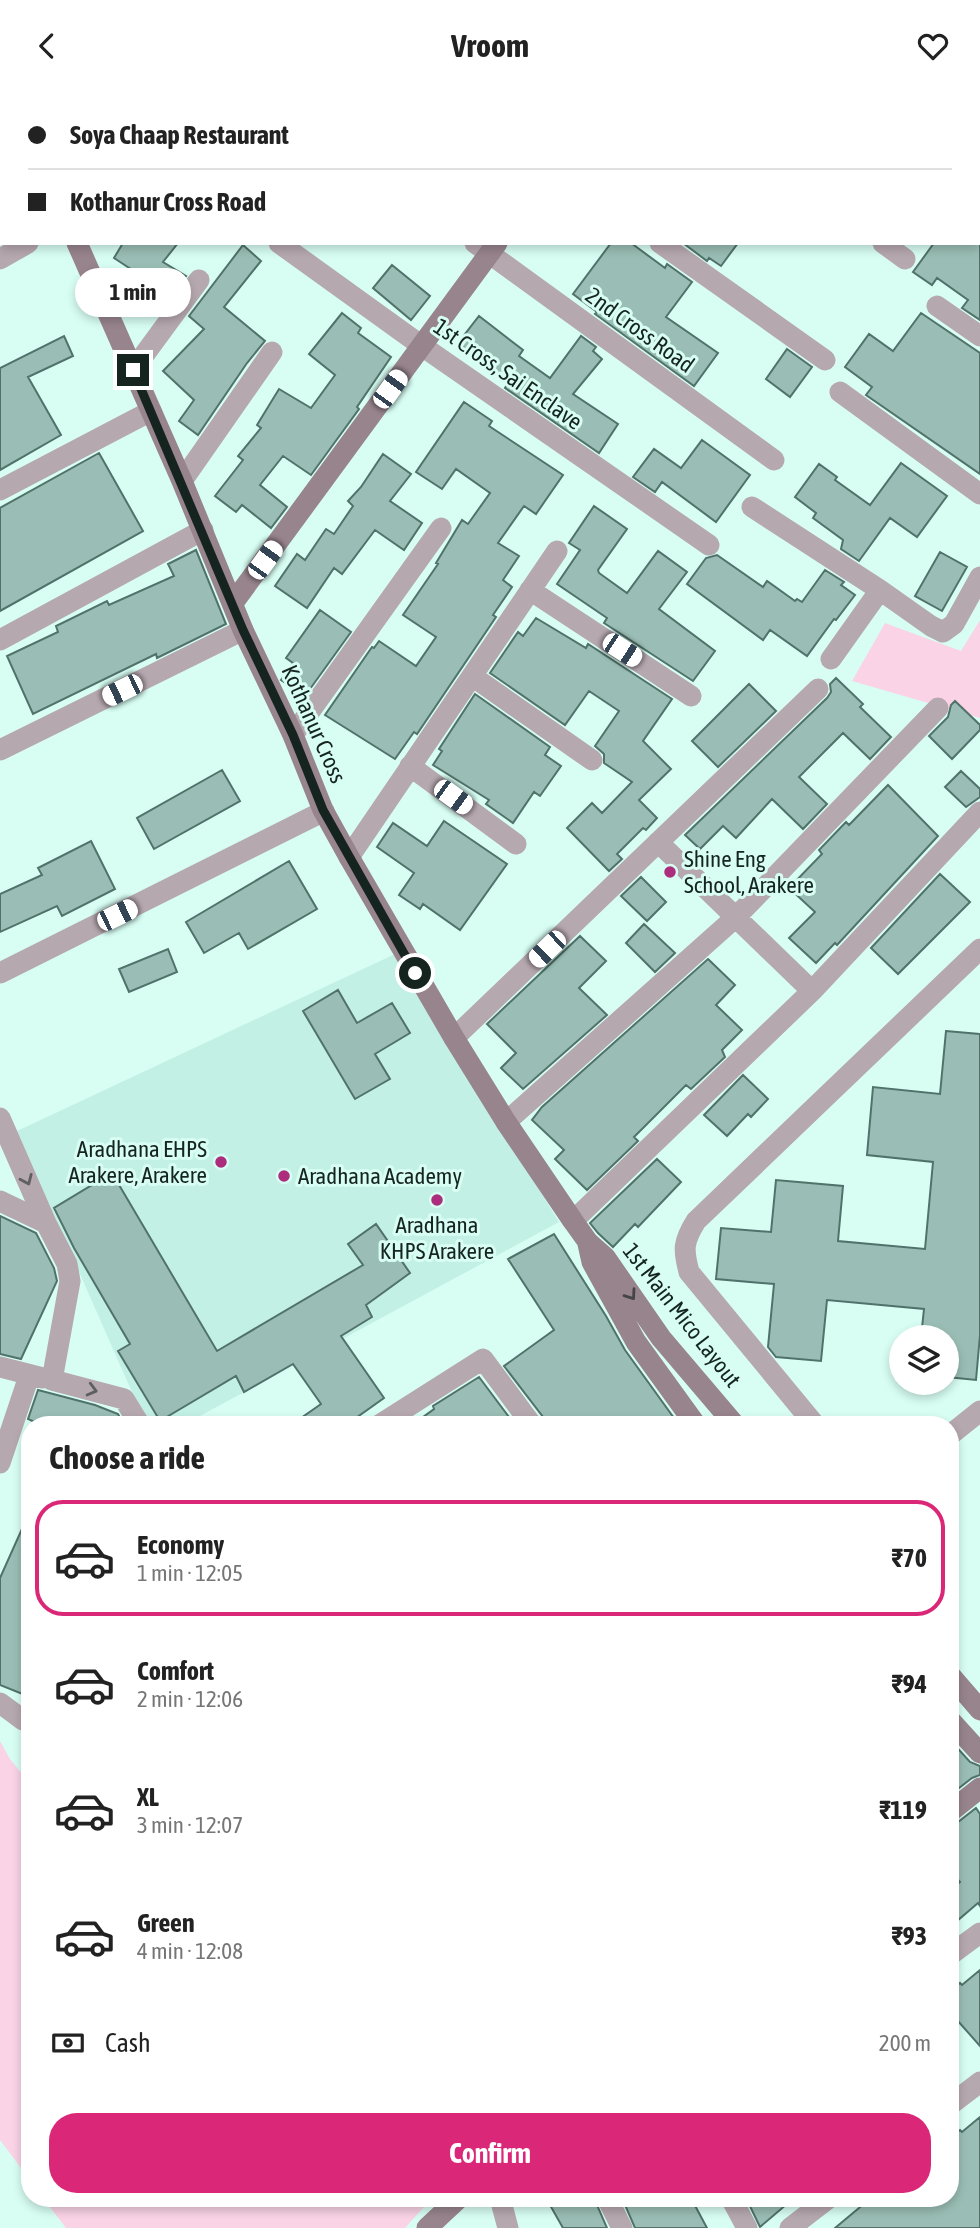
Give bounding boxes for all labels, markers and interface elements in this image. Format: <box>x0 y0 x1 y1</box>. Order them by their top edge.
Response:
icon: back <box>28 27 66 65</box>
text: Vroom <box>451 27 529 64</box>
icon: heart <box>914 27 952 65</box>
text: Soya Chaap Restaurant <box>70 120 289 150</box>
text: Kothanur Cross Road <box>70 187 266 217</box>
callout: 1 min <box>75 268 191 317</box>
text: 1 min <box>110 279 156 305</box>
street label: 2nd Cross Road <box>581 282 699 378</box>
street label: 1st Cross, Sai Enclave <box>429 313 587 435</box>
route end <box>117 354 149 386</box>
car <box>370 366 411 412</box>
car <box>245 537 286 583</box>
car <box>599 630 646 670</box>
street label: Kothanur Cross <box>276 661 352 787</box>
car <box>99 671 146 709</box>
car <box>430 776 477 818</box>
place label: Shine Eng School, Arakere <box>684 846 814 898</box>
marker: Shine Eng School, Arakere <box>662 864 678 880</box>
car <box>94 896 141 934</box>
car <box>525 927 570 971</box>
route start <box>399 957 431 989</box>
place label: Aradhana EHPS Arakere, Arakere <box>69 1136 207 1188</box>
marker: Aradhana EHPS Arakere, Arakere <box>213 1154 229 1170</box>
place label: Aradhana Academy <box>298 1163 462 1189</box>
marker: Aradhana Academy <box>276 1168 292 1184</box>
one-way arrow <box>19 1173 33 1185</box>
marker: Aradhana KHPS Arakere <box>429 1192 445 1208</box>
place label: Aradhana KHPS Arakere <box>380 1212 494 1264</box>
street label: 1st Main Mico Layout <box>618 1238 746 1392</box>
one-way arrow <box>623 1287 635 1300</box>
map controls <box>889 1325 959 1395</box>
button: layers <box>889 1325 959 1395</box>
one-way arrow <box>86 1382 98 1396</box>
text: Choose a ride <box>49 1439 205 1476</box>
icon: car <box>53 1527 116 1590</box>
text: Economy <box>137 1530 224 1560</box>
text: ₹70 <box>891 1543 927 1573</box>
text: 1 min · 12:05 <box>137 1560 243 1586</box>
icon: car <box>53 1653 116 1716</box>
text: Comfort <box>137 1656 214 1686</box>
text: ₹94 <box>891 1669 927 1699</box>
text: 2 min · 12:06 <box>137 1686 243 1712</box>
icon: car <box>53 1779 116 1842</box>
text: XL <box>137 1782 159 1812</box>
text: ₹119 <box>879 1795 927 1825</box>
text: 3 min · 12:07 <box>137 1812 243 1838</box>
icon: car <box>53 1905 116 1968</box>
text: Green <box>137 1908 195 1938</box>
text: ₹93 <box>891 1921 927 1951</box>
text: 4 min · 12:08 <box>137 1938 243 1964</box>
icon: cash <box>49 2024 87 2062</box>
text: Cash <box>105 2028 151 2058</box>
text: 200 m <box>879 2030 931 2056</box>
button: Confirm <box>49 2113 931 2193</box>

